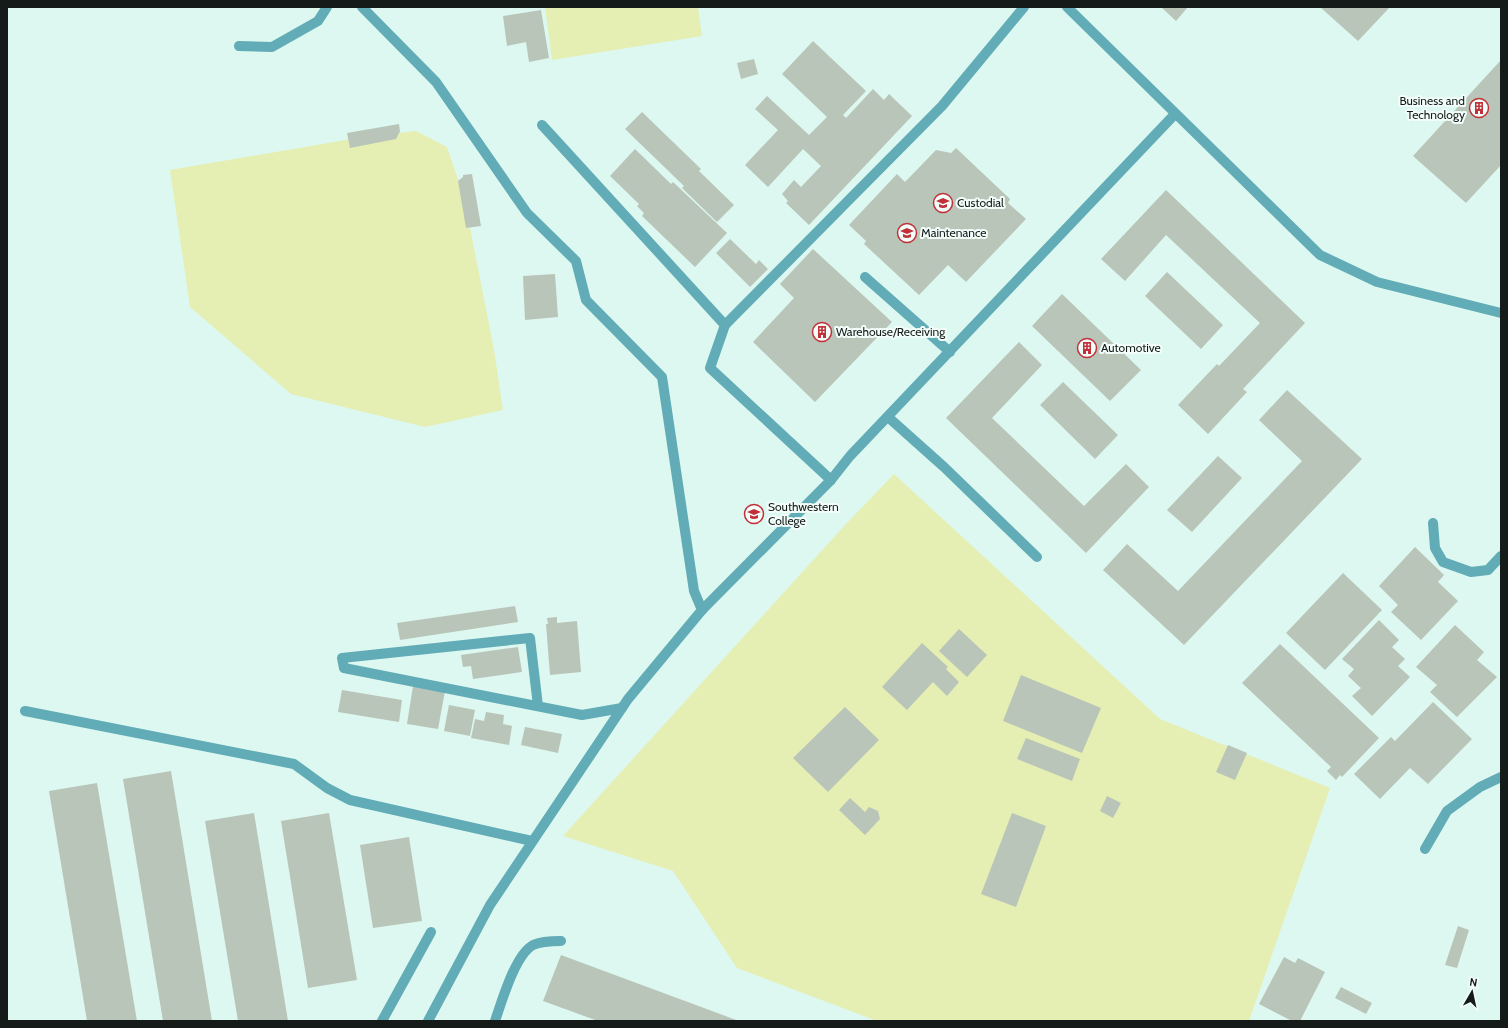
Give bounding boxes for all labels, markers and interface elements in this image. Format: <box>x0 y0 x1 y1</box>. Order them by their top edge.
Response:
place label: Business and Technology <box>1399 93 1465 122</box>
building icon: Business and Technology <box>1468 97 1490 119</box>
school or university icon: Custodial <box>932 192 954 214</box>
place label: Custodial <box>957 195 1004 210</box>
school or university icon: Maintenance <box>896 222 918 244</box>
place label: Maintenance <box>921 225 986 240</box>
building icon: Warehouse/Receiving <box>811 321 833 343</box>
place label: Warehouse/Receiving <box>836 324 946 339</box>
building icon: Automotive <box>1076 337 1098 359</box>
place label: Automotive <box>1101 340 1161 355</box>
place label: Southwestern College <box>768 499 839 528</box>
school or university icon: Southwestern College <box>743 503 765 525</box>
north arrow <box>1452 972 1492 1012</box>
text: N <box>1469 975 1479 990</box>

